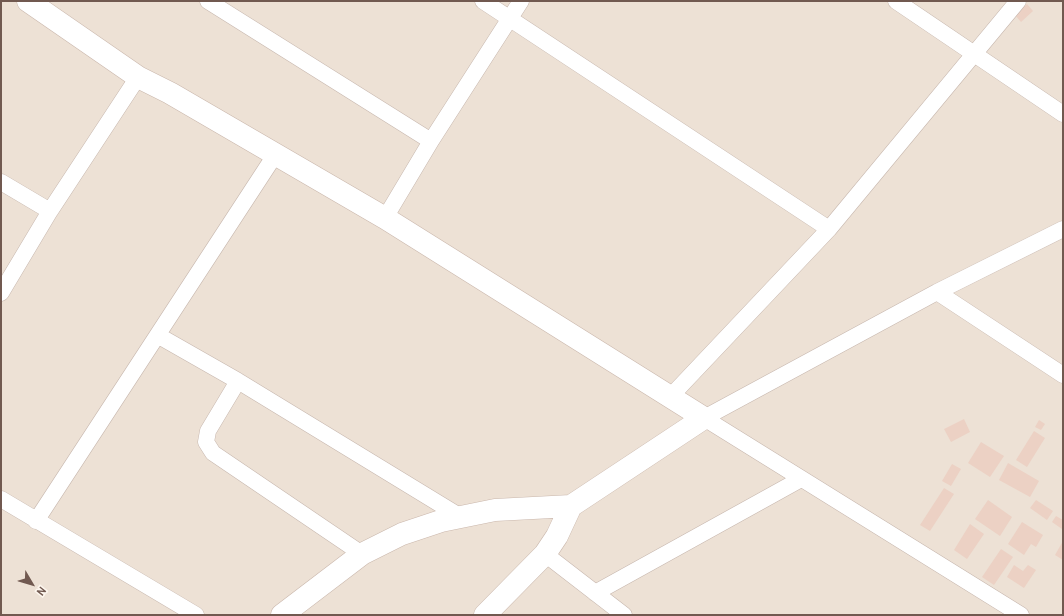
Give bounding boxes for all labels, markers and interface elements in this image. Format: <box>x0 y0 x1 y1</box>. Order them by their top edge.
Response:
north arrow <box>12 564 52 604</box>
text: N <box>34 584 49 599</box>

